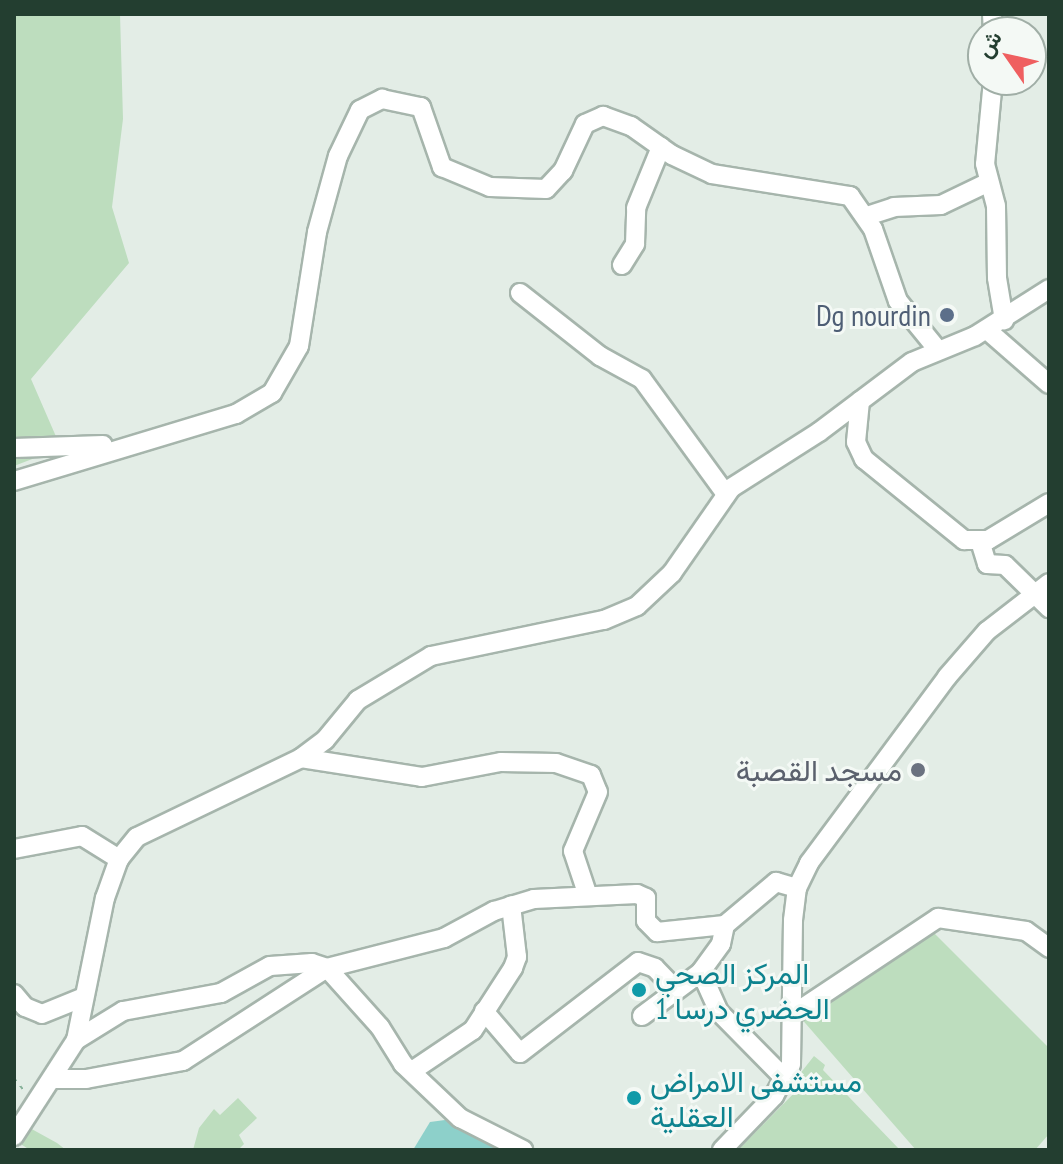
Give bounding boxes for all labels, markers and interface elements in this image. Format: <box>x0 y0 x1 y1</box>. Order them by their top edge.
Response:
north arrow <box>967 16 1047 96</box>
text: ش <box>970 25 1008 62</box>
place label: Dg nourdin <box>816 297 931 333</box>
marker: Dg nourdin <box>938 306 956 324</box>
place label: مسجد القصبة <box>736 752 902 788</box>
marker: مسجد القصبة <box>909 761 927 779</box>
place label: المركز الصحي الحضري درسا 1 <box>655 955 830 1026</box>
marker: المركز الصحي الحضري درسا 1 <box>630 981 648 999</box>
place label: مستشفى الامراض العقلية <box>650 1063 862 1134</box>
marker: مستشفى الامراض العقلية <box>625 1089 643 1107</box>

